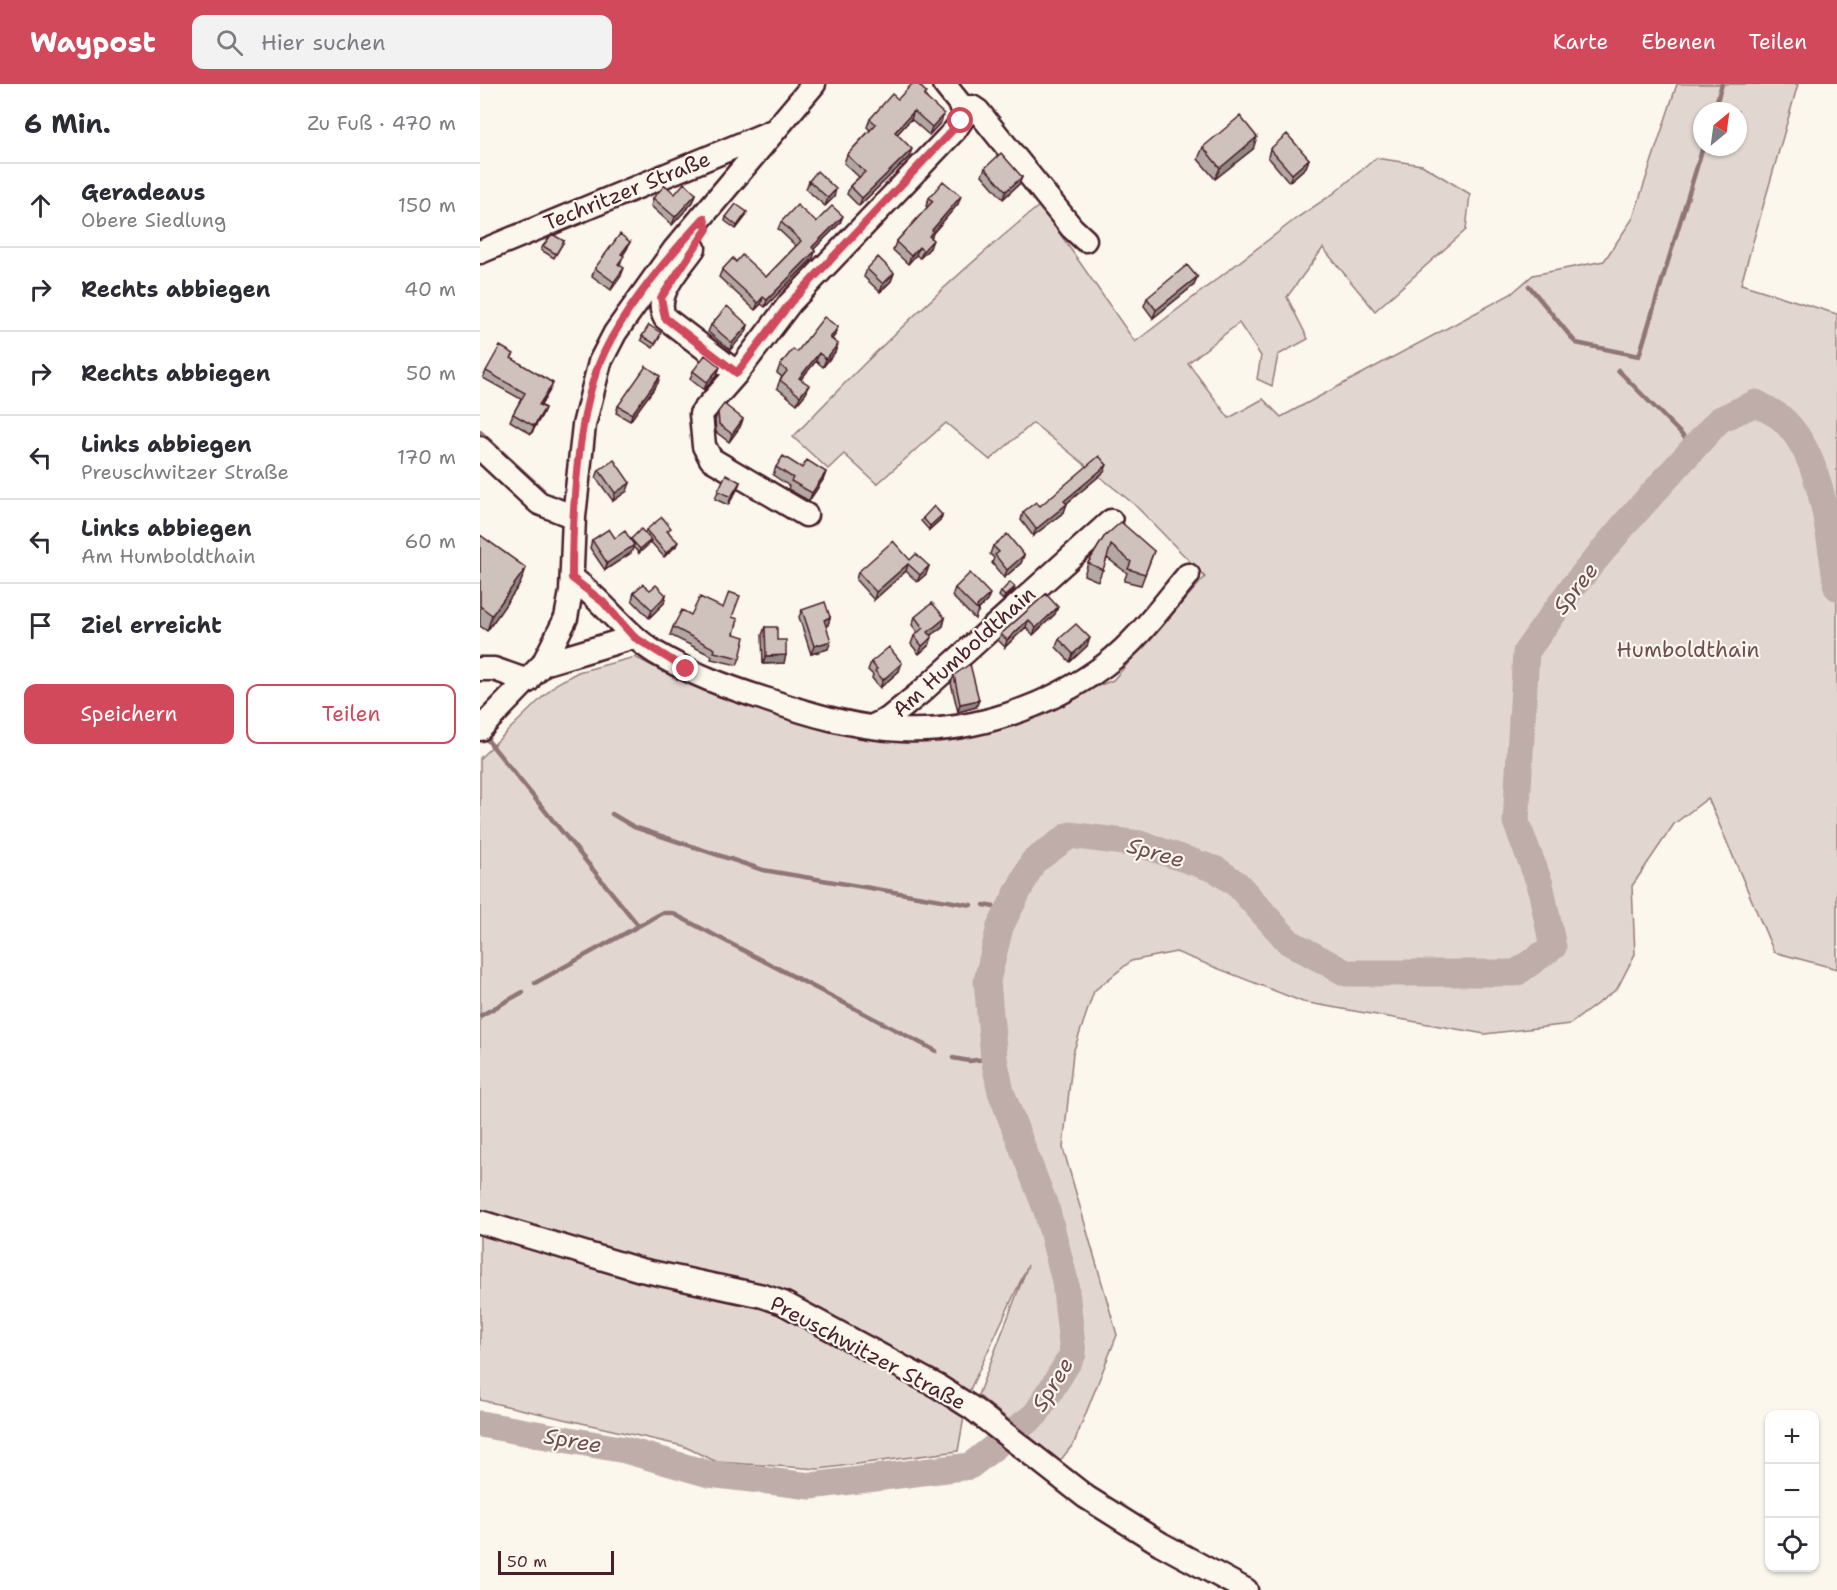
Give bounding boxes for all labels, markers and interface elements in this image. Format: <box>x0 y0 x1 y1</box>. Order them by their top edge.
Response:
search box <box>192 15 612 69</box>
text: Waypost <box>30 23 156 61</box>
icon: search <box>213 26 246 59</box>
text: Hier suchen <box>261 28 385 57</box>
text: Karte <box>1553 28 1608 56</box>
text: Ebenen <box>1641 28 1716 56</box>
text: Teilen <box>1749 28 1807 56</box>
north arrow <box>1693 102 1747 156</box>
text: 6 Min. <box>24 106 111 141</box>
route start <box>947 107 973 133</box>
text: Zu Fuß · 470 m <box>307 110 456 136</box>
street label: Techritzer Straße <box>540 145 714 237</box>
text: Geradeaus <box>81 178 205 207</box>
icon: ahead <box>24 189 57 222</box>
text: 150 m <box>398 192 456 218</box>
text: Obere Siedlung <box>81 207 226 233</box>
icon: right <box>24 273 57 306</box>
text: Rechts abbiegen <box>81 275 270 304</box>
text: 40 m <box>404 276 456 302</box>
icon: right <box>24 357 57 390</box>
text: Rechts abbiegen <box>81 359 270 388</box>
text: 50 m <box>406 360 456 386</box>
text: Links abbiegen <box>81 430 252 459</box>
icon: left <box>24 441 57 474</box>
text: 170 m <box>397 444 456 470</box>
text: Preuschwitzer Straße <box>81 459 289 485</box>
text: Links abbiegen <box>81 514 252 543</box>
icon: left <box>24 525 57 558</box>
text: 60 m <box>404 528 456 554</box>
text: Am Humboldthain <box>81 543 256 569</box>
water label: Spree <box>1546 556 1605 620</box>
street label: Am Humboldthain <box>887 580 1042 724</box>
icon: arrive <box>24 609 57 642</box>
text: Ziel erreicht <box>81 611 222 640</box>
park label: Humboldthain <box>1617 636 1760 664</box>
route end <box>672 655 698 681</box>
button: Speichern <box>24 684 234 744</box>
button: Teilen <box>246 684 456 744</box>
water label: Spree <box>1124 831 1188 874</box>
street label: Preuschwitzer Straße <box>765 1289 971 1417</box>
water label: Spree <box>1025 1352 1080 1417</box>
map controls <box>1765 1410 1819 1572</box>
button: + <box>1765 1410 1819 1464</box>
water label: Spree <box>542 1421 604 1460</box>
button: − <box>1765 1464 1819 1518</box>
button: locate <box>1765 1518 1819 1572</box>
scale bar <box>498 1548 614 1576</box>
text: 50 m <box>507 1551 547 1572</box>

